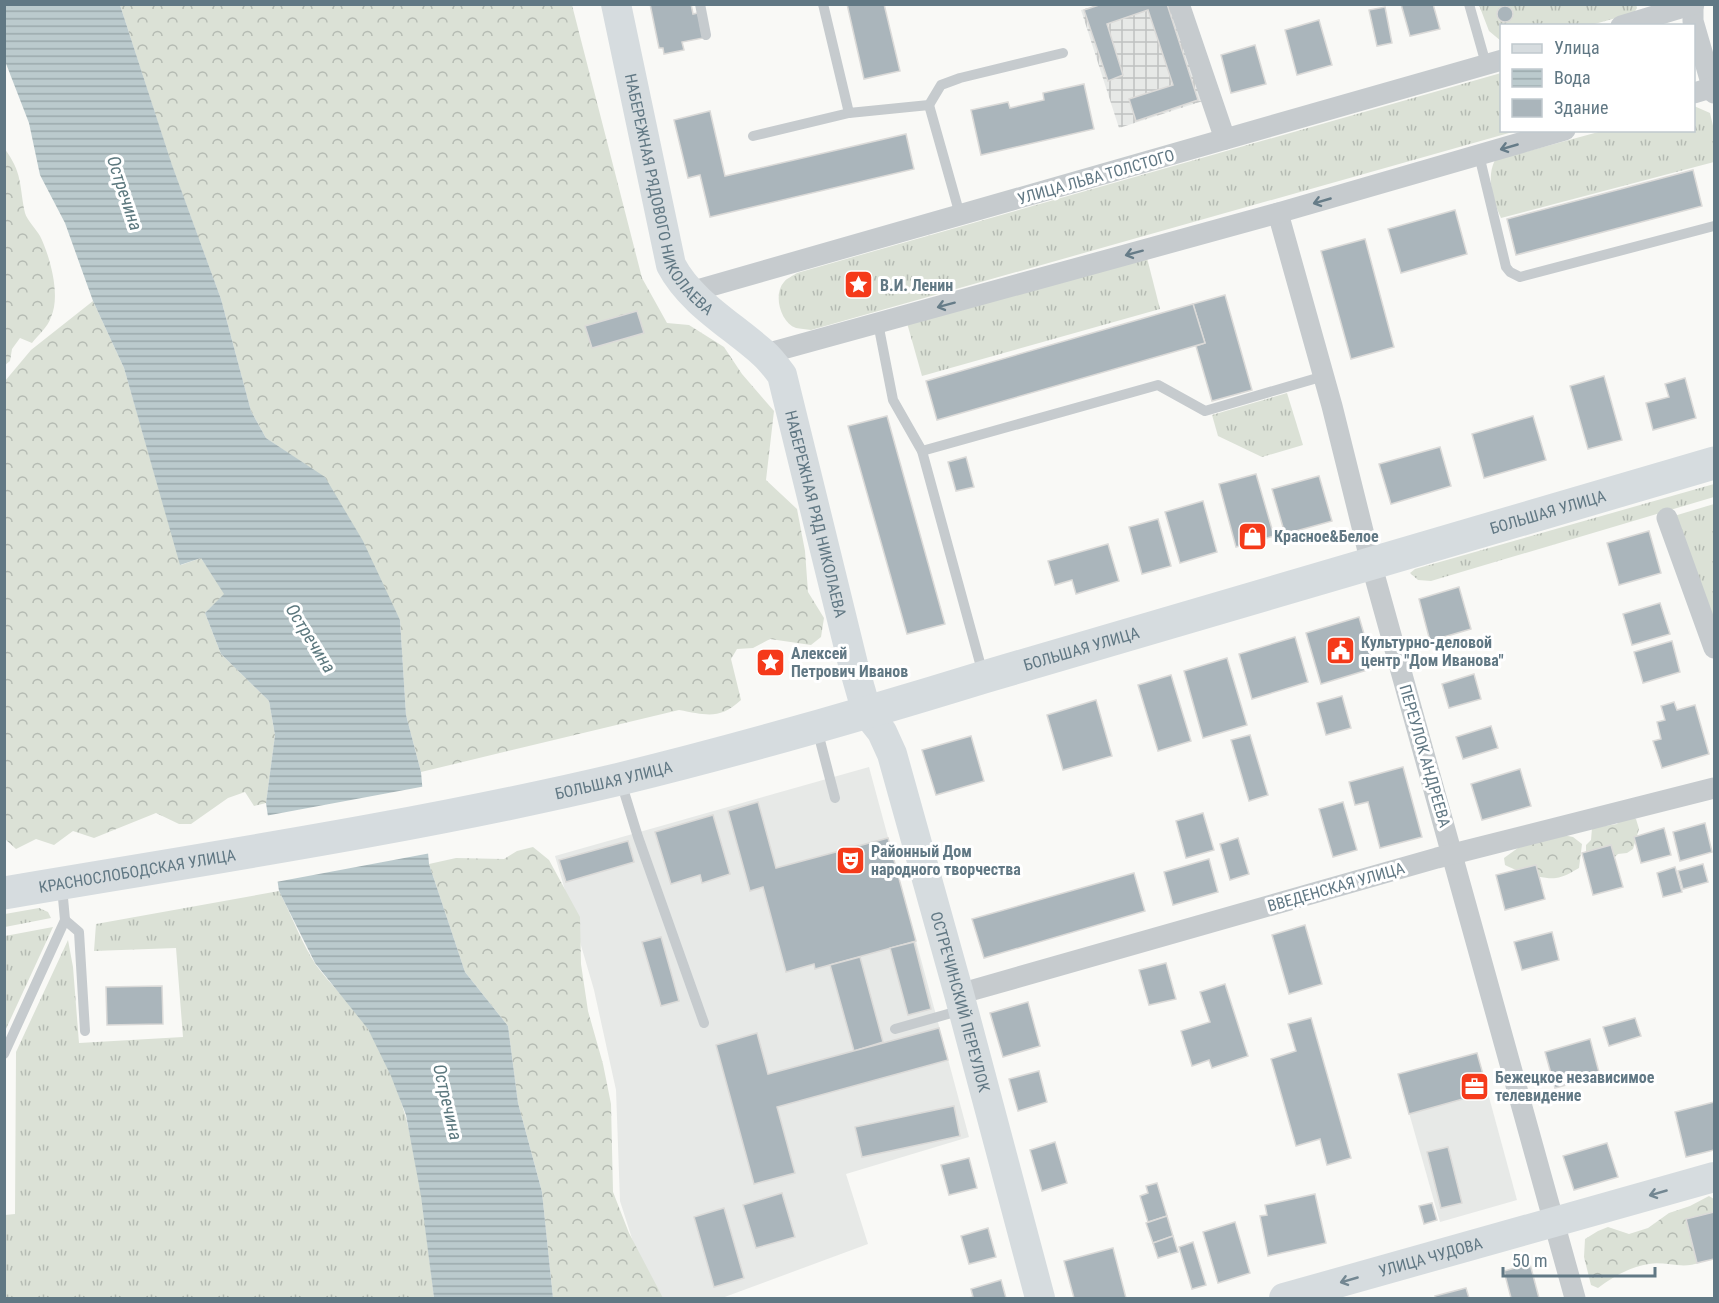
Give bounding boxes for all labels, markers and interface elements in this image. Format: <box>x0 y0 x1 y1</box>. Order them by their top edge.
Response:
legend <box>1500 24 1695 132</box>
text: Улица <box>1554 37 1600 58</box>
text: Вода <box>1554 67 1591 88</box>
street label: НАБЕРЕЖНАЯ РЯДОВОГО НИКОЛАЕВА <box>621 72 718 319</box>
text: Здание <box>1554 97 1608 118</box>
one-way arrow <box>1500 142 1519 153</box>
street label: УЛИЦА ЛЬВА ТОЛСТОГО <box>1015 146 1177 208</box>
water label: Остречина <box>103 153 147 233</box>
one-way arrow <box>1312 196 1331 207</box>
one-way arrow <box>1125 248 1144 259</box>
place icon: В.И. Ленин <box>843 269 875 301</box>
place label: В.И. Ленин <box>880 276 953 295</box>
one-way arrow <box>936 299 955 311</box>
street label: НАБЕРЕЖНАЯ РЯД НИКОЛАЕВА <box>782 408 851 619</box>
street label: БОЛЬШАЯ УЛИЦА <box>1488 486 1608 538</box>
shop icon: Красное&Белое <box>1237 520 1269 552</box>
place label: Красное&Белое <box>1274 527 1379 546</box>
water label: Остречина <box>282 600 340 676</box>
street label: БОЛЬШАЯ УЛИЦА <box>1021 623 1141 674</box>
place label: Культурно-деловой центр "Дом Иванова" <box>1361 633 1504 670</box>
public building icon: Культурно-деловой центр "Дом Иванова" <box>1324 635 1356 667</box>
place label: Алексей Петрович Иванов <box>791 644 908 681</box>
place icon: Алексей Петрович Иванов <box>754 646 786 678</box>
street label: ПЕРЕУЛОК АНДРЕЕВА <box>1396 682 1454 830</box>
street label: БОЛЬШАЯ УЛИЦА <box>553 757 674 803</box>
place label: Районный Дом народного творчества <box>871 842 1021 879</box>
theatre icon: Районный Дом народного творчества <box>834 844 866 876</box>
street label: КРАСНОСЛОБОДСКАЯ УЛИЦА <box>37 845 237 896</box>
street label: ВВЕДЕНСКАЯ УЛИЦА <box>1265 858 1407 916</box>
street label: ОСТРЕЧИНСКИЙ ПЕРЕУЛОК <box>927 909 994 1094</box>
water label: Остречина <box>429 1062 467 1142</box>
place label: Бежецкое независимое телевидение <box>1495 1068 1655 1105</box>
office icon: Бежецкое независимое телевидение <box>1458 1070 1490 1102</box>
one-way arrow <box>1649 1188 1668 1199</box>
street label: УЛИЦА ЧУДОВА <box>1376 1233 1484 1280</box>
scale bar <box>1503 1240 1654 1278</box>
text: 50 m <box>1512 1250 1547 1271</box>
one-way arrow <box>1340 1275 1359 1286</box>

